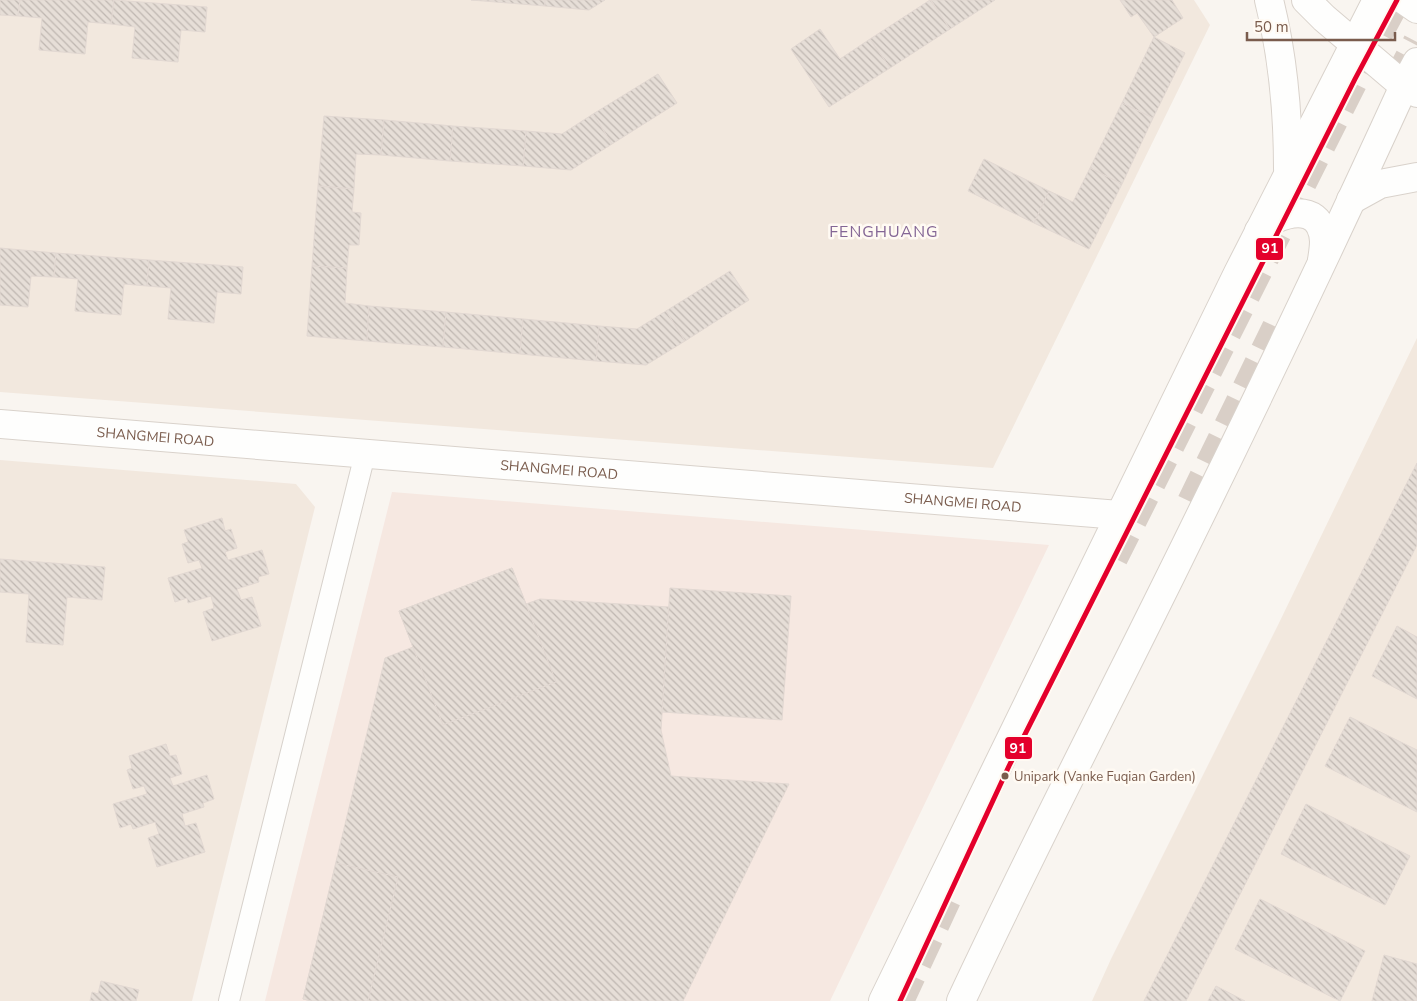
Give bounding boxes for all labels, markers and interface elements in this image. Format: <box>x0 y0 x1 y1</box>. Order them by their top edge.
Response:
scale bar <box>1247 10 1394 42</box>
text: 50 m <box>1254 17 1289 37</box>
district label: FENGHUANG <box>829 221 939 243</box>
line badge: 91 <box>1255 237 1284 261</box>
text: 91 <box>1262 239 1278 258</box>
street label: SHANGMEI ROAD <box>96 423 215 451</box>
street label: SHANGMEI ROAD <box>500 456 619 484</box>
street label: SHANGMEI ROAD <box>903 489 1022 517</box>
line badge: 91 <box>1004 736 1033 760</box>
text: 91 <box>1010 739 1026 758</box>
place label: Unipark (Vanke Fuqian Garden) <box>1014 768 1196 786</box>
marker: Unipark (Vanke Fuqian Garden) <box>1000 771 1010 781</box>

